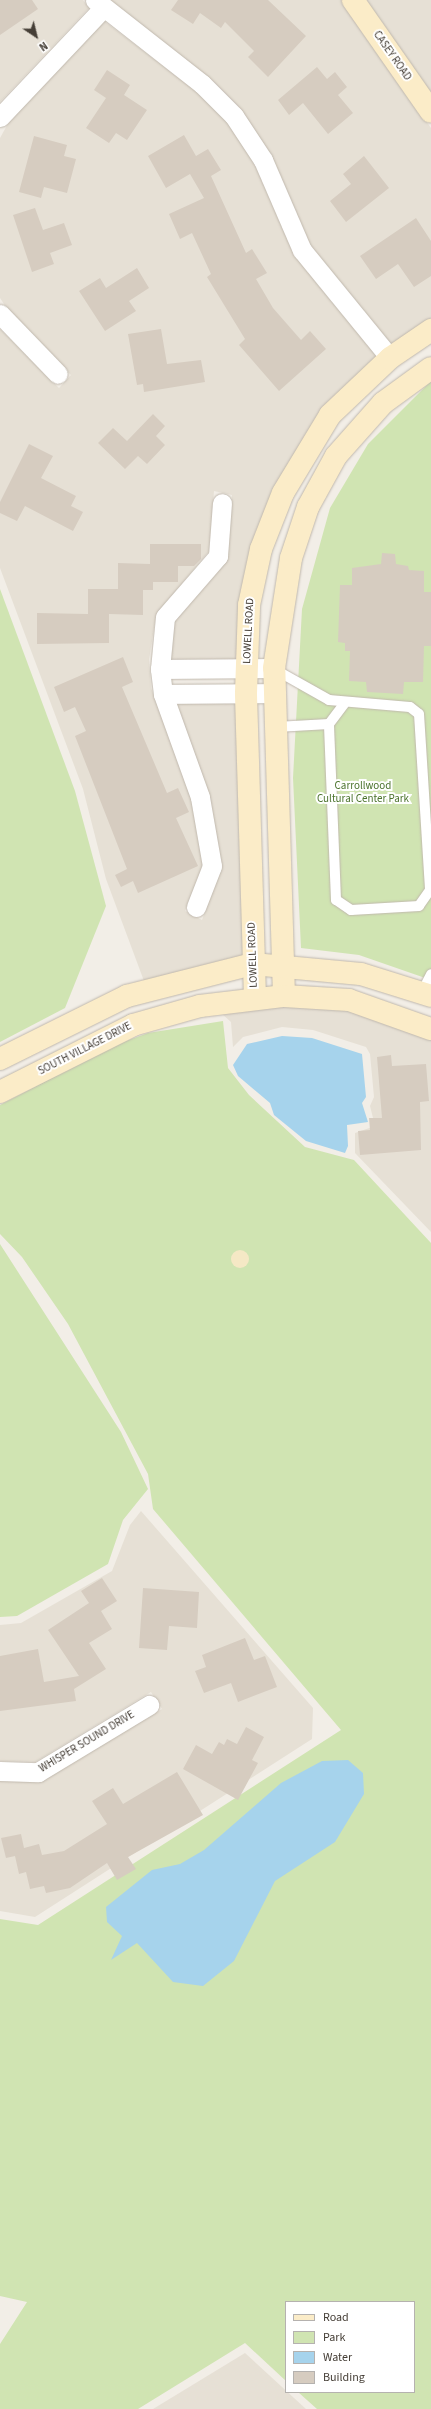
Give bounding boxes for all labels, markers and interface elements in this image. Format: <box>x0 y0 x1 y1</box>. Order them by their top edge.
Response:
north arrow <box>16 16 56 56</box>
street label: CASEY ROAD <box>370 29 414 83</box>
text: N <box>36 38 50 54</box>
street label: LOWELL ROAD <box>241 598 257 664</box>
park label: Carrollwood Cultural Center Park <box>317 780 409 806</box>
street label: LOWELL ROAD <box>245 922 261 988</box>
street label: SOUTH VILLAGE DRIVE <box>36 1020 134 1078</box>
street label: WHISPER SOUND DRIVE <box>37 1708 137 1776</box>
legend <box>285 2301 415 2393</box>
text: Road <box>323 2309 349 2326</box>
text: Park <box>323 2329 345 2346</box>
text: Water <box>323 2349 352 2366</box>
text: Building <box>323 2369 365 2386</box>

